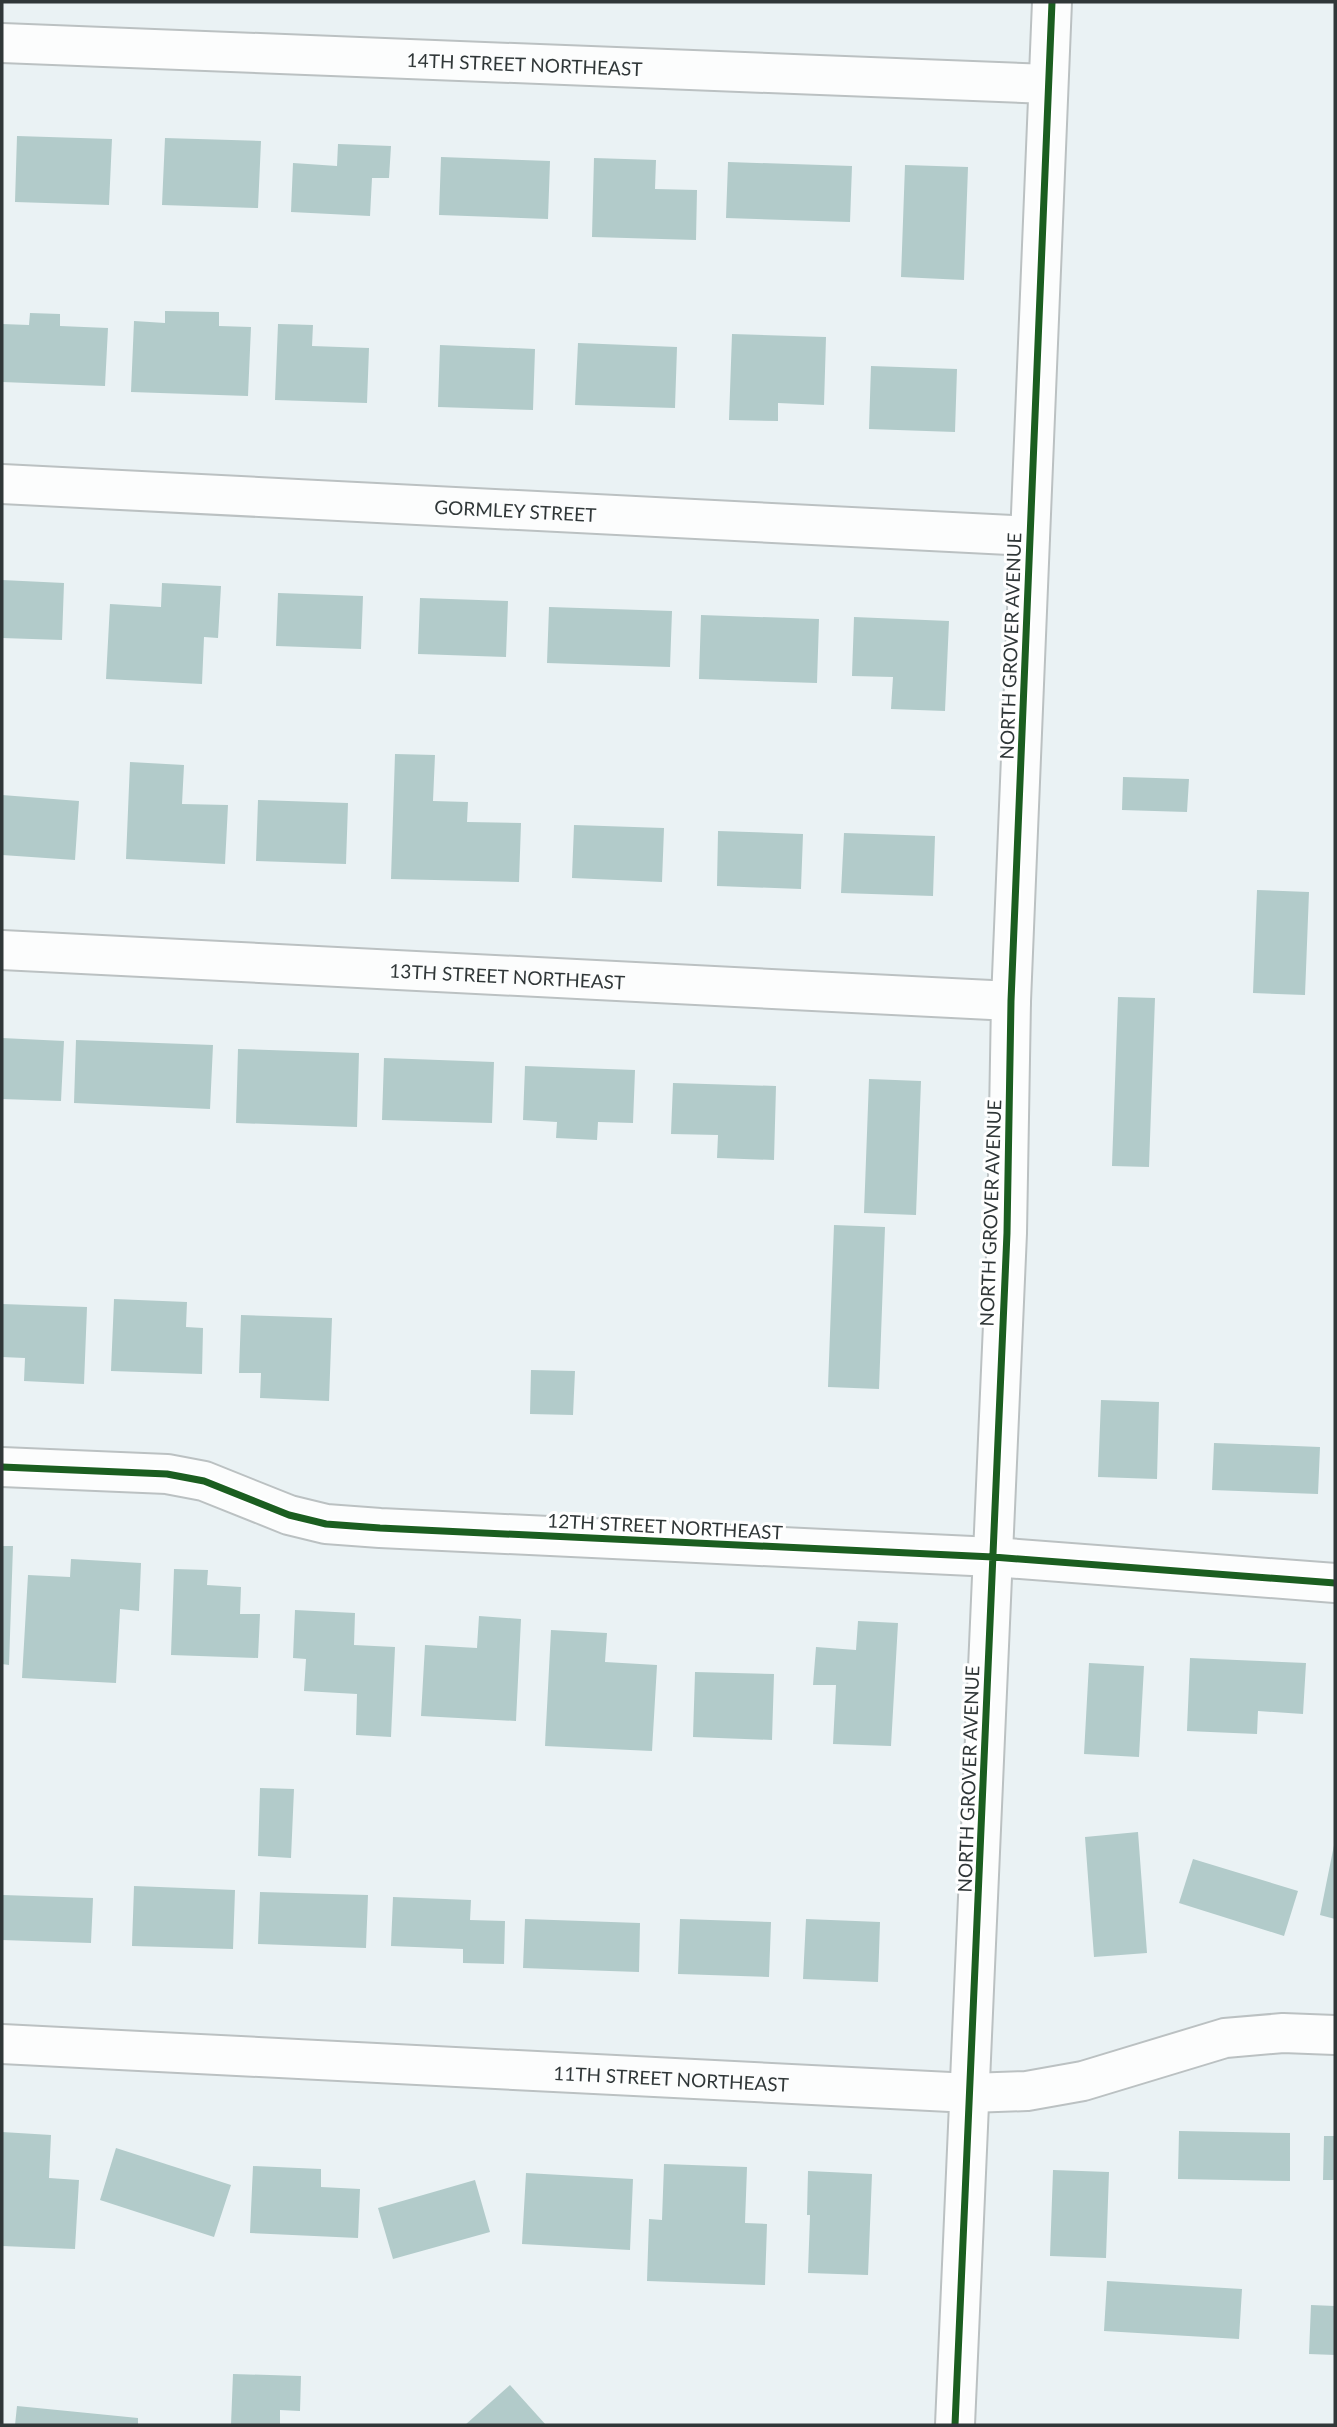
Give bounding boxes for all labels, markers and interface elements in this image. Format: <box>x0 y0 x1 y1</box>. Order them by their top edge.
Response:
street label: 14TH STREET NORTHEAST <box>406 47 643 80</box>
street label: GORMLEY STREET <box>434 494 597 526</box>
street label: NORTH GROVER AVENUE <box>995 532 1025 760</box>
street label: 13TH STREET NORTHEAST <box>389 958 626 993</box>
street label: NORTH GROVER AVENUE <box>975 1099 1005 1327</box>
street label: 12TH STREET NORTHEAST <box>547 1508 783 1544</box>
street label: NORTH GROVER AVENUE <box>953 1665 983 1893</box>
street label: 11TH STREET NORTHEAST <box>553 2060 790 2095</box>

